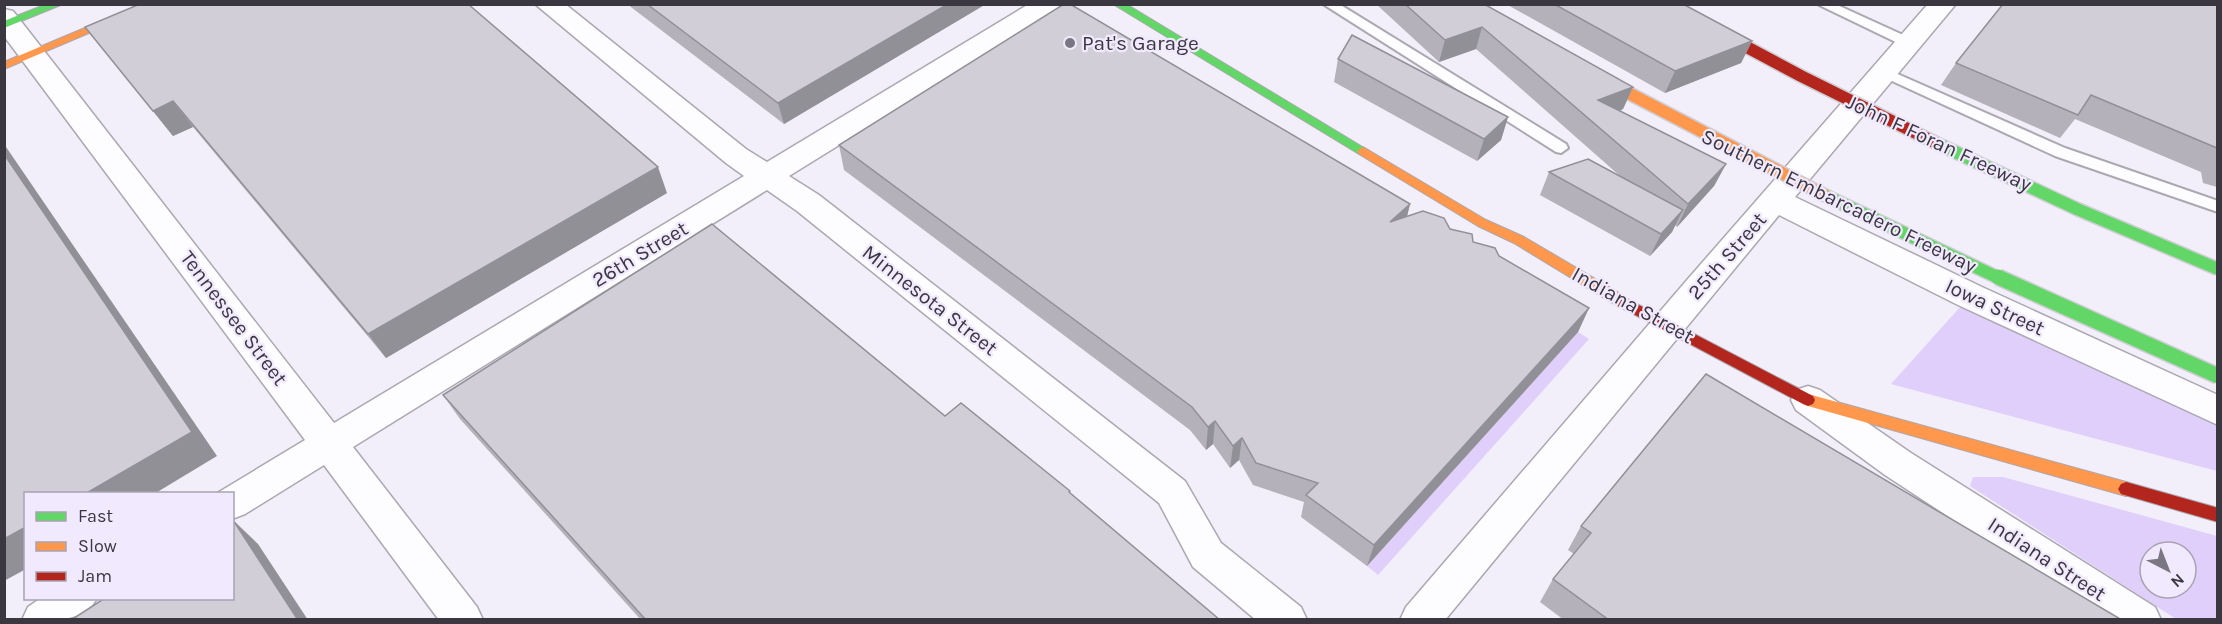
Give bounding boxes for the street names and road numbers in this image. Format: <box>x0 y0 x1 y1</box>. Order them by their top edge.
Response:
street label: John F Foran Freeway <box>1843 90 2036 197</box>
street label: Southern Embarcadero Freeway <box>1698 124 1981 278</box>
street label: 25th Street <box>1683 208 1771 304</box>
street label: 26th Street <box>588 216 692 292</box>
street label: Minnesota Street <box>858 240 1002 360</box>
street label: Tennessee Street <box>176 246 292 390</box>
street label: Indiana Street <box>1568 262 1698 348</box>
street label: Iowa Street <box>1942 274 2049 340</box>
street label: Indiana Street <box>1984 512 2111 606</box>

